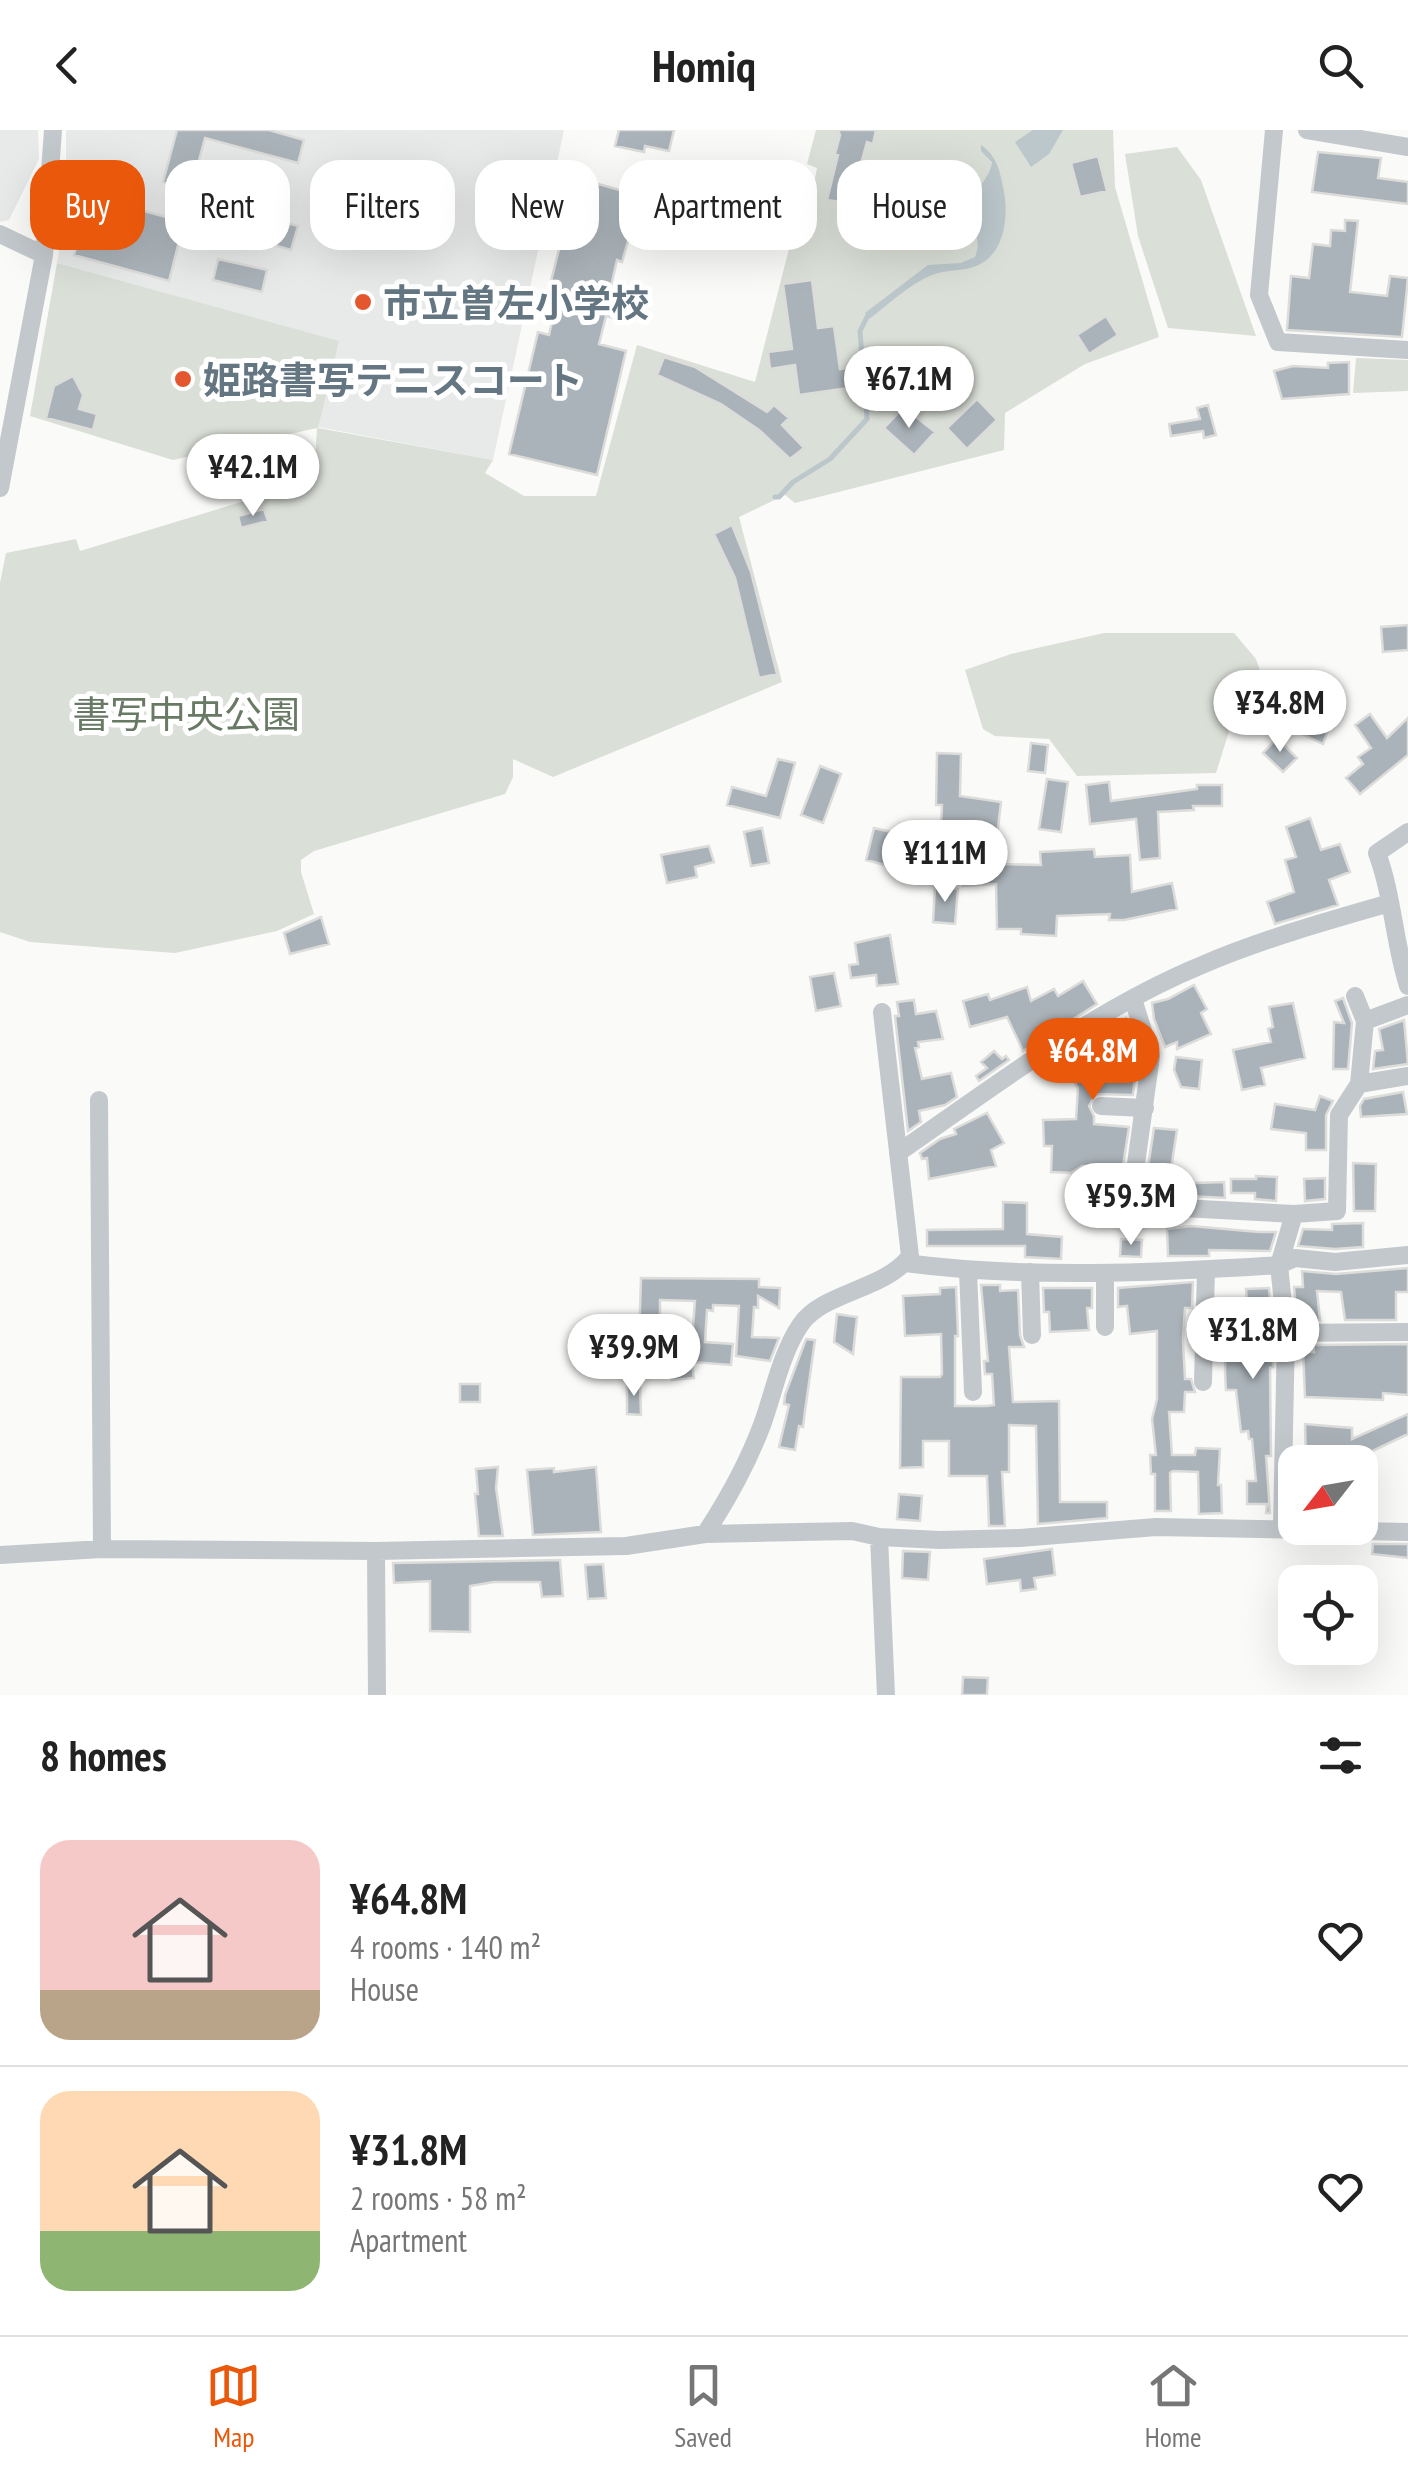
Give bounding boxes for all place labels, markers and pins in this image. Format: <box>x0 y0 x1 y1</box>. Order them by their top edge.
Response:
place label: 市立曽左小学校 <box>383 278 649 327</box>
marker: 市立曽左小学校 <box>352 291 374 313</box>
pin: ¥67.1M <box>828 346 990 431</box>
place label: 姫路書写テニスコート <box>203 355 583 404</box>
marker: 姫路書写テニスコート <box>172 368 194 390</box>
pin: ¥42.1M <box>172 434 334 519</box>
pin: ¥34.8M <box>1199 670 1361 755</box>
pin: ¥111M <box>875 820 1015 905</box>
pin: ¥64.8M <box>1012 1018 1174 1103</box>
pin: ¥59.3M <box>1050 1163 1212 1248</box>
pin: ¥31.8M <box>1172 1297 1334 1382</box>
pin: ¥39.9M <box>553 1314 715 1399</box>

